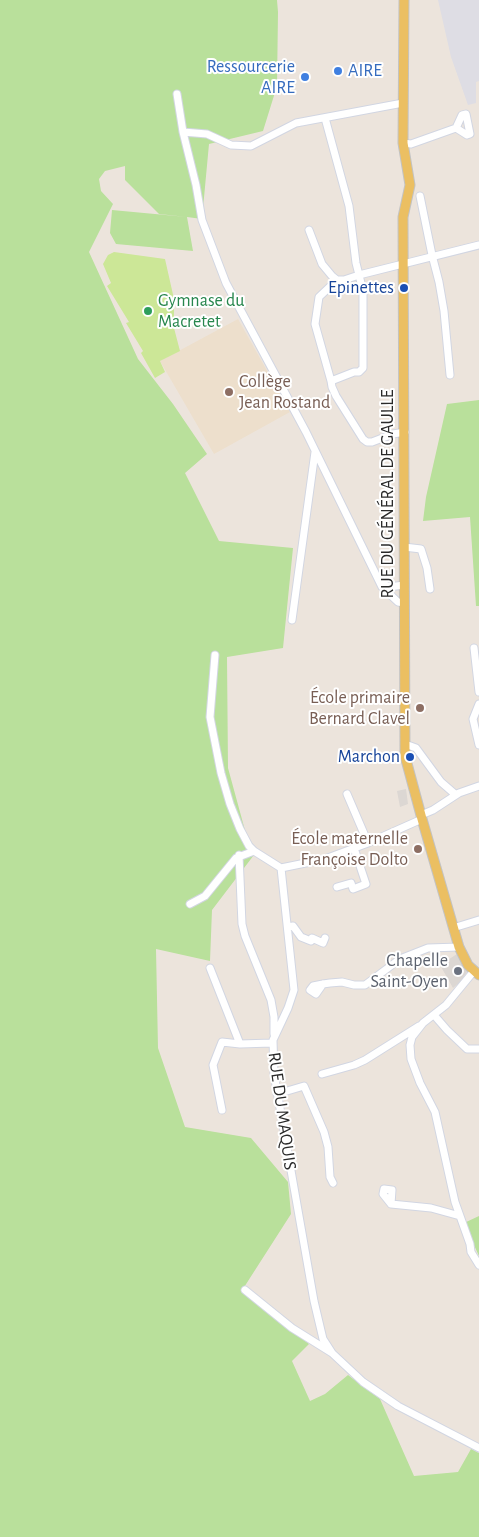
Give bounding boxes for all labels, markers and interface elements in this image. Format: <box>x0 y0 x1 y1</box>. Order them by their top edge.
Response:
place label: Ressourcerie AIRE <box>207 56 295 98</box>
place label: AIRE <box>348 60 382 82</box>
marker: AIRE <box>332 65 344 77</box>
marker: Ressourcerie AIRE <box>299 71 311 83</box>
place label: Epinettes <box>328 277 394 299</box>
marker: Epinettes <box>398 282 410 294</box>
place label: Gymnase du Macretet <box>158 290 244 332</box>
marker: Gymnase du Macretet <box>142 305 154 317</box>
place label: Collège Jean Rostand <box>239 371 330 414</box>
marker: Collège Jean Rostand <box>223 386 235 398</box>
street label: RUE DU GÉNÉRAL DE GAULLE <box>377 390 399 598</box>
place label: École primaire Bernard Clavel <box>309 687 410 730</box>
marker: École primaire Bernard Clavel <box>414 702 426 714</box>
place label: Marchon <box>338 746 400 768</box>
marker: Marchon <box>404 751 416 763</box>
place label: École maternelle Françoise Dolto <box>291 828 408 871</box>
marker: École maternelle Françoise Dolto <box>412 843 424 855</box>
place label: Chapelle Saint-Oyen <box>370 950 448 992</box>
marker: Chapelle Saint-Oyen <box>452 965 464 977</box>
street label: RUE DU MAQUIS <box>263 1051 301 1171</box>

